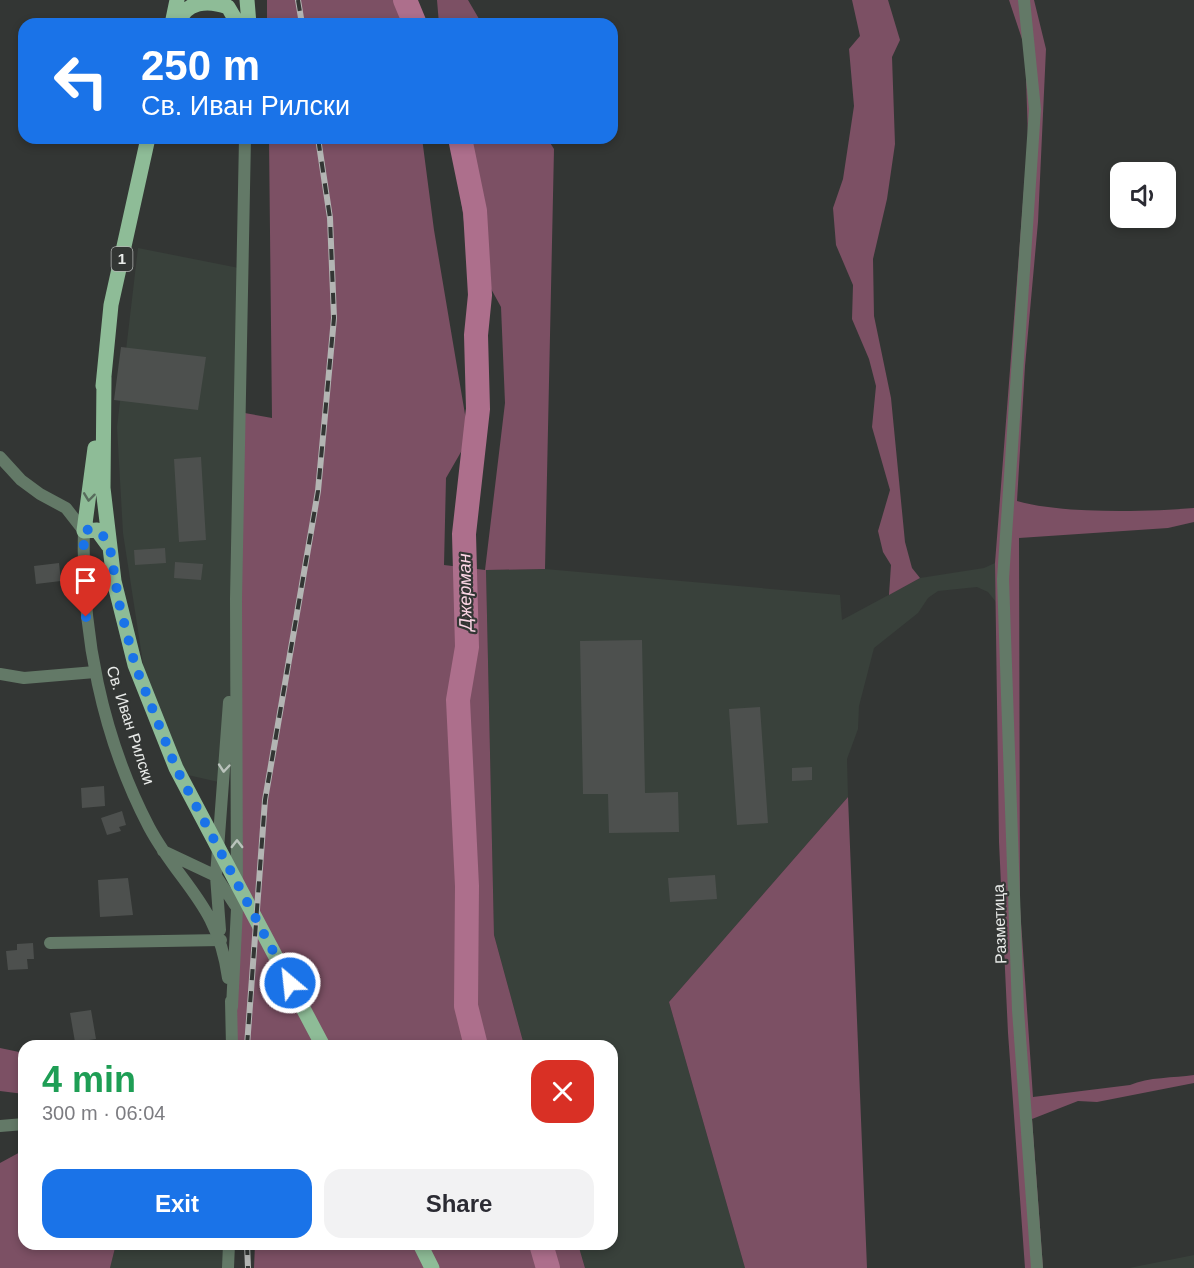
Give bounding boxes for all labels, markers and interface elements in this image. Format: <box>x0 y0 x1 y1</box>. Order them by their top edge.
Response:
icon: left <box>42 42 120 120</box>
text: 250 m <box>141 42 260 89</box>
text: Св. Иван Рилски <box>141 91 350 121</box>
map controls <box>1110 162 1176 228</box>
button: sound <box>1110 162 1176 228</box>
road number: 1 <box>112 247 132 271</box>
one-way arrow <box>83 493 95 502</box>
water label: Джерман <box>454 553 476 633</box>
pin <box>60 555 111 617</box>
icon: arrive <box>69 564 102 597</box>
street label: Св. Иван Рилски <box>103 664 158 787</box>
one-way arrow <box>218 763 231 772</box>
one-way arrow <box>231 839 243 848</box>
street label: Разметица <box>990 884 1009 964</box>
position arrow <box>258 951 322 1015</box>
text: 4 min <box>42 1059 136 1100</box>
button: close <box>531 1060 594 1123</box>
text: 300 m · 06:04 <box>42 1102 165 1124</box>
button: Exit <box>42 1169 312 1238</box>
button: Share <box>324 1169 594 1238</box>

